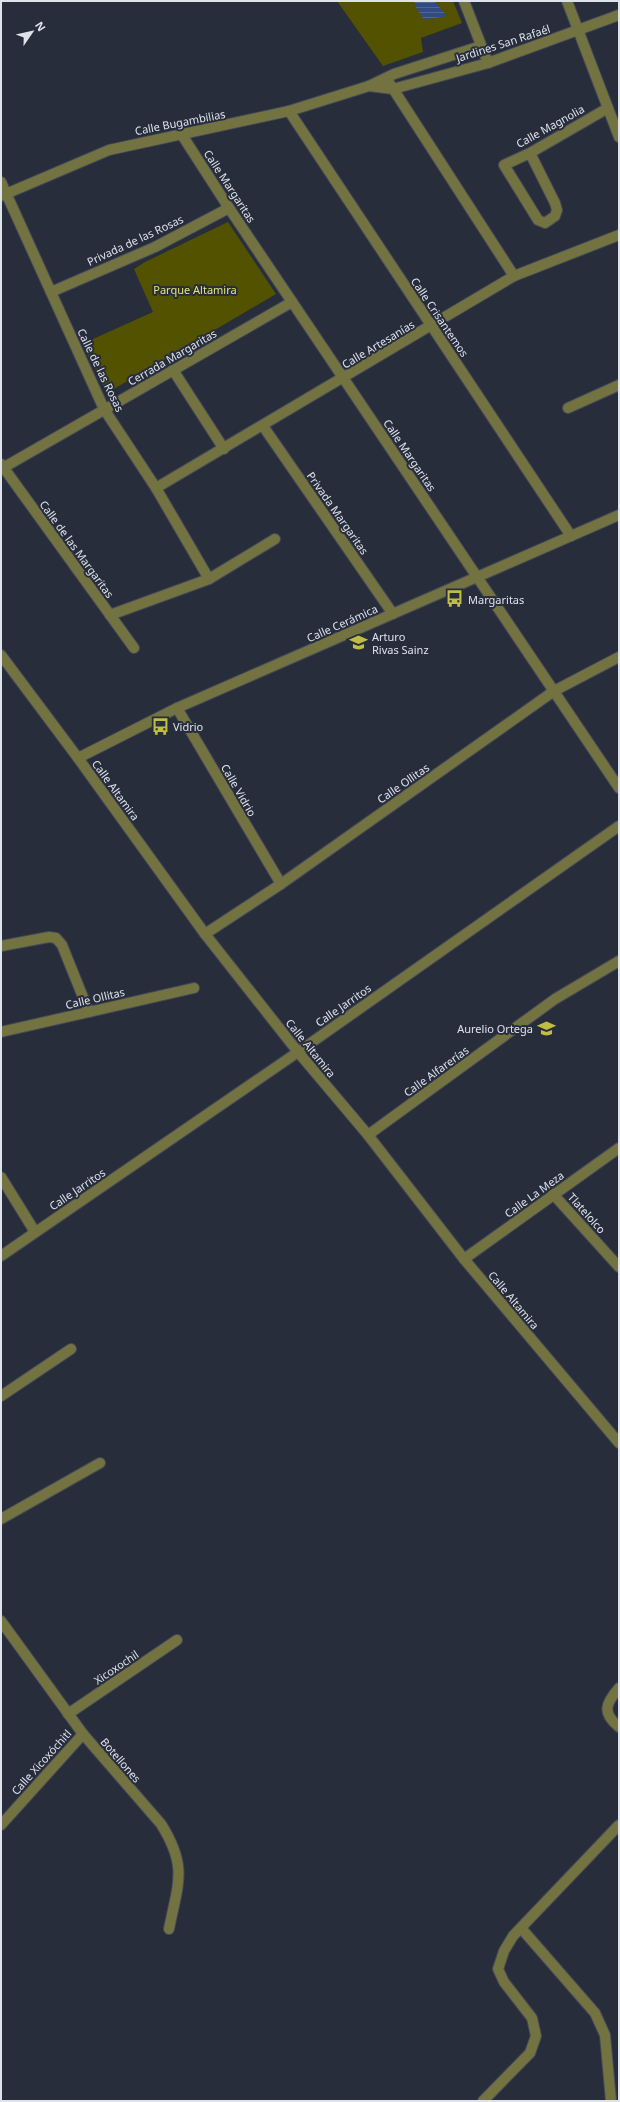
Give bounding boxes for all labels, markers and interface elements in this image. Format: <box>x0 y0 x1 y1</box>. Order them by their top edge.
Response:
north arrow <box>12 12 52 52</box>
text: N <box>32 18 49 34</box>
street label: Jardines San Rafaél <box>453 21 552 66</box>
street label: Calle Magnolia <box>513 101 587 151</box>
street label: Calle Bugambilias <box>134 106 226 138</box>
street label: Calle Margaritas <box>201 147 259 225</box>
street label: Privada de las Rosas <box>84 211 186 269</box>
street label: Calle Crisantemos <box>408 274 472 360</box>
park label: Parque Altamira <box>153 282 237 297</box>
street label: Calle Artesanías <box>339 316 417 372</box>
street label: Cerrada Margaritas <box>125 325 219 389</box>
street label: Calle de las Rosas <box>74 326 128 414</box>
street label: Calle Margaritas <box>380 416 440 494</box>
street label: Privada Margaritas <box>304 469 372 557</box>
street label: Calle de las Margaritas <box>37 497 117 601</box>
bus stop icon: Margaritas <box>445 589 465 609</box>
place label: Margaritas <box>468 592 524 607</box>
street label: Calle Cerámica <box>304 601 380 645</box>
place label: Arturo Rivas Sainz <box>372 629 429 657</box>
school or university icon: Arturo Rivas Sainz <box>349 632 369 652</box>
bus stop icon: Vidrio <box>150 716 170 736</box>
place label: Vidrio <box>173 719 204 734</box>
street label: Calle Altamira <box>89 757 143 823</box>
street label: Calle Ollitas <box>374 760 432 806</box>
street label: Calle Vidrio <box>218 761 260 819</box>
street label: Calle Jarritos <box>312 980 374 1030</box>
street label: Calle Ollitas <box>64 984 126 1012</box>
street label: Calle Altamira <box>283 1015 339 1081</box>
school or university icon: Aurelio Ortega <box>536 1018 556 1038</box>
place label: Aurelio Ortega <box>457 1021 533 1036</box>
street label: Calle Alfarerías <box>400 1042 472 1100</box>
street label: Calle Jarritos <box>46 1165 108 1213</box>
street label: Calle La Meza <box>501 1167 567 1221</box>
street label: Tlatelolco <box>565 1190 609 1237</box>
street label: Calle Altamira <box>485 1268 543 1332</box>
street label: Xicoxochil <box>91 1647 141 1687</box>
street label: Calle Xicoxóchitl <box>8 1726 74 1798</box>
street label: Botellones <box>97 1734 145 1786</box>

